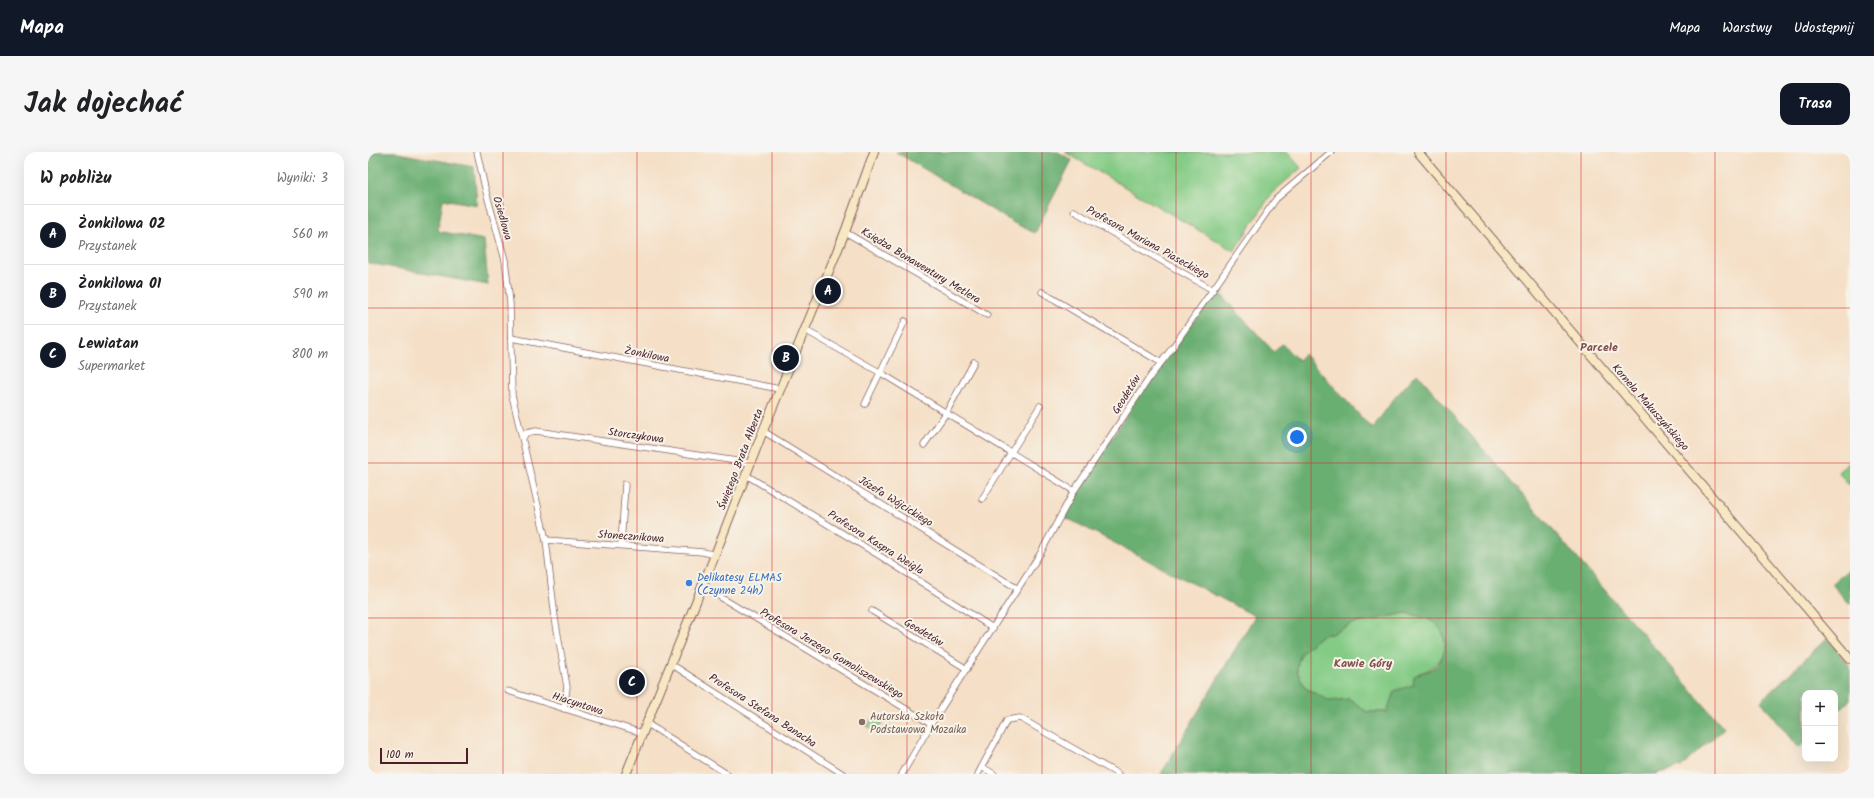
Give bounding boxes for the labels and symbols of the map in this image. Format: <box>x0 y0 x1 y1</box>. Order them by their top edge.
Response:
street label: Osiedlowa <box>487 194 517 242</box>
street label: Profesora Mariana Piaseckiego <box>1083 201 1212 284</box>
street label: Księdza Bonawentury Metlera <box>857 223 984 309</box>
pin: A <box>815 276 841 306</box>
district label: Parcele <box>1580 338 1618 357</box>
street label: Żonkilowa <box>623 342 671 368</box>
pin: B <box>773 343 799 373</box>
street label: Kornela Makuszyńskiego <box>1607 360 1693 455</box>
street label: Geodetów <box>1108 371 1146 418</box>
street label: Świętego Brata Alberta <box>713 406 769 513</box>
street label: Storczykowa <box>607 423 665 449</box>
your location <box>1287 427 1307 447</box>
street label: Józefa Wójcickiego <box>855 472 936 532</box>
street label: Profesora Kaspra Weigla <box>824 506 927 580</box>
street label: Słonecznikowa <box>597 526 665 548</box>
place label: Delikatesy ELMAS (Czynne 24h) <box>697 569 782 600</box>
marker: Delikatesy ELMAS (Czynne 24h) <box>684 578 694 588</box>
street label: Profesora Jerzego Gomoliszewskiego <box>756 604 907 704</box>
street label: Geodetów <box>900 614 947 652</box>
district label: Kawie Góry <box>1334 654 1393 673</box>
pin: C <box>619 667 645 697</box>
street label: Profesora Stefana Banacha <box>705 669 820 753</box>
street label: Hiacyntowa <box>550 687 606 721</box>
place label: Autorska Szkoła Podstawowa Mozaika <box>870 708 967 739</box>
marker: Autorska Szkoła Podstawowa Mozaika <box>857 717 867 727</box>
scale bar <box>380 746 468 765</box>

